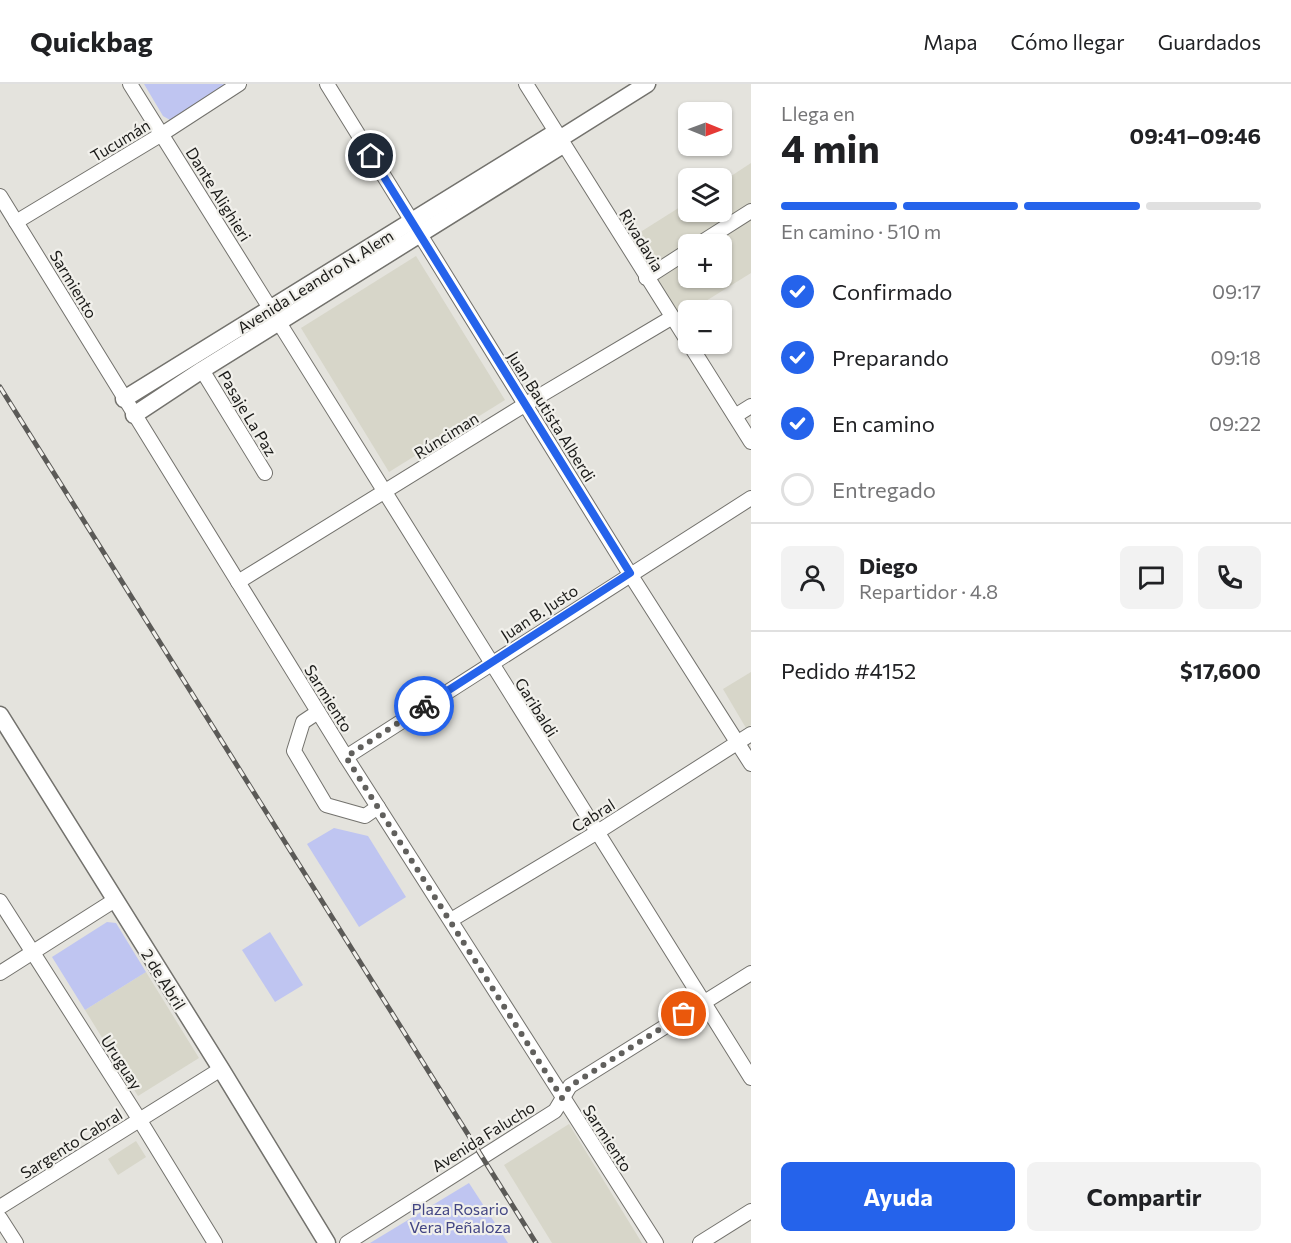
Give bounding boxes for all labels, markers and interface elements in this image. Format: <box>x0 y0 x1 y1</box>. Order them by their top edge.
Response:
text: Quickbag <box>30 24 153 58</box>
text: Mapa <box>923 29 978 54</box>
text: Cómo llegar <box>1011 29 1125 54</box>
text: Guardados <box>1158 29 1261 54</box>
text: Llega en <box>781 101 855 125</box>
north arrow <box>678 102 732 156</box>
map controls <box>678 102 732 354</box>
street label: Tucumán <box>87 115 153 165</box>
text: 09:41–09:46 <box>1130 122 1261 149</box>
text: 4 min <box>781 123 880 171</box>
pin <box>345 130 396 181</box>
icon: home <box>354 139 387 172</box>
street label: Dante Alighieri <box>182 143 256 245</box>
button: layers <box>678 168 732 222</box>
street label: Rivadavia <box>616 205 668 275</box>
text: En camino · 510 m <box>781 219 941 243</box>
street label: Avenida Leandro N. Alem <box>234 225 396 337</box>
button: + <box>678 234 732 288</box>
street label: Sarmiento <box>46 247 102 321</box>
icon: check <box>781 275 814 308</box>
text: Confirmado <box>832 278 953 305</box>
text: 09:17 <box>1212 279 1261 303</box>
button: − <box>678 300 732 354</box>
icon: check <box>781 341 814 374</box>
text: Preparando <box>832 344 949 371</box>
text: 09:18 <box>1210 345 1261 369</box>
street label: Juan Bautista Alberdi <box>504 347 600 485</box>
street label: Pasaje La Paz <box>215 367 281 459</box>
icon: check <box>781 407 814 440</box>
street label: Rúnciman <box>410 408 482 462</box>
text: En camino <box>832 410 935 437</box>
text: 09:22 <box>1209 411 1261 435</box>
text: Entregado <box>832 476 936 503</box>
button: person <box>781 546 844 609</box>
button: chat <box>1120 546 1183 609</box>
button: phone <box>1198 546 1261 609</box>
text: Diego <box>859 552 918 579</box>
text: Repartidor · 4.8 <box>859 579 998 603</box>
street label: Juan B. Justo <box>497 580 581 644</box>
text: Pedido #4152 <box>781 657 916 684</box>
text: $17,600 <box>1180 657 1261 684</box>
street label: Sarmiento <box>301 661 357 735</box>
street label: Garibaldi <box>511 674 563 740</box>
courier <box>394 676 454 736</box>
icon: bike <box>408 690 441 723</box>
street label: Cabral <box>568 794 618 836</box>
street label: 2 de Abril <box>138 945 190 1013</box>
pin <box>658 988 709 1039</box>
icon: bag <box>667 997 700 1030</box>
street label: Uruguay <box>97 1031 147 1093</box>
street label: Avenida Falucho <box>428 1097 538 1175</box>
street label: Sarmiento <box>579 1101 637 1175</box>
street label: Sargento Cabral <box>16 1104 126 1182</box>
button: Ayuda <box>781 1162 1015 1231</box>
button: Compartir <box>1027 1162 1261 1231</box>
park label: Plaza Rosario Vera Peñaloza <box>409 1199 511 1236</box>

